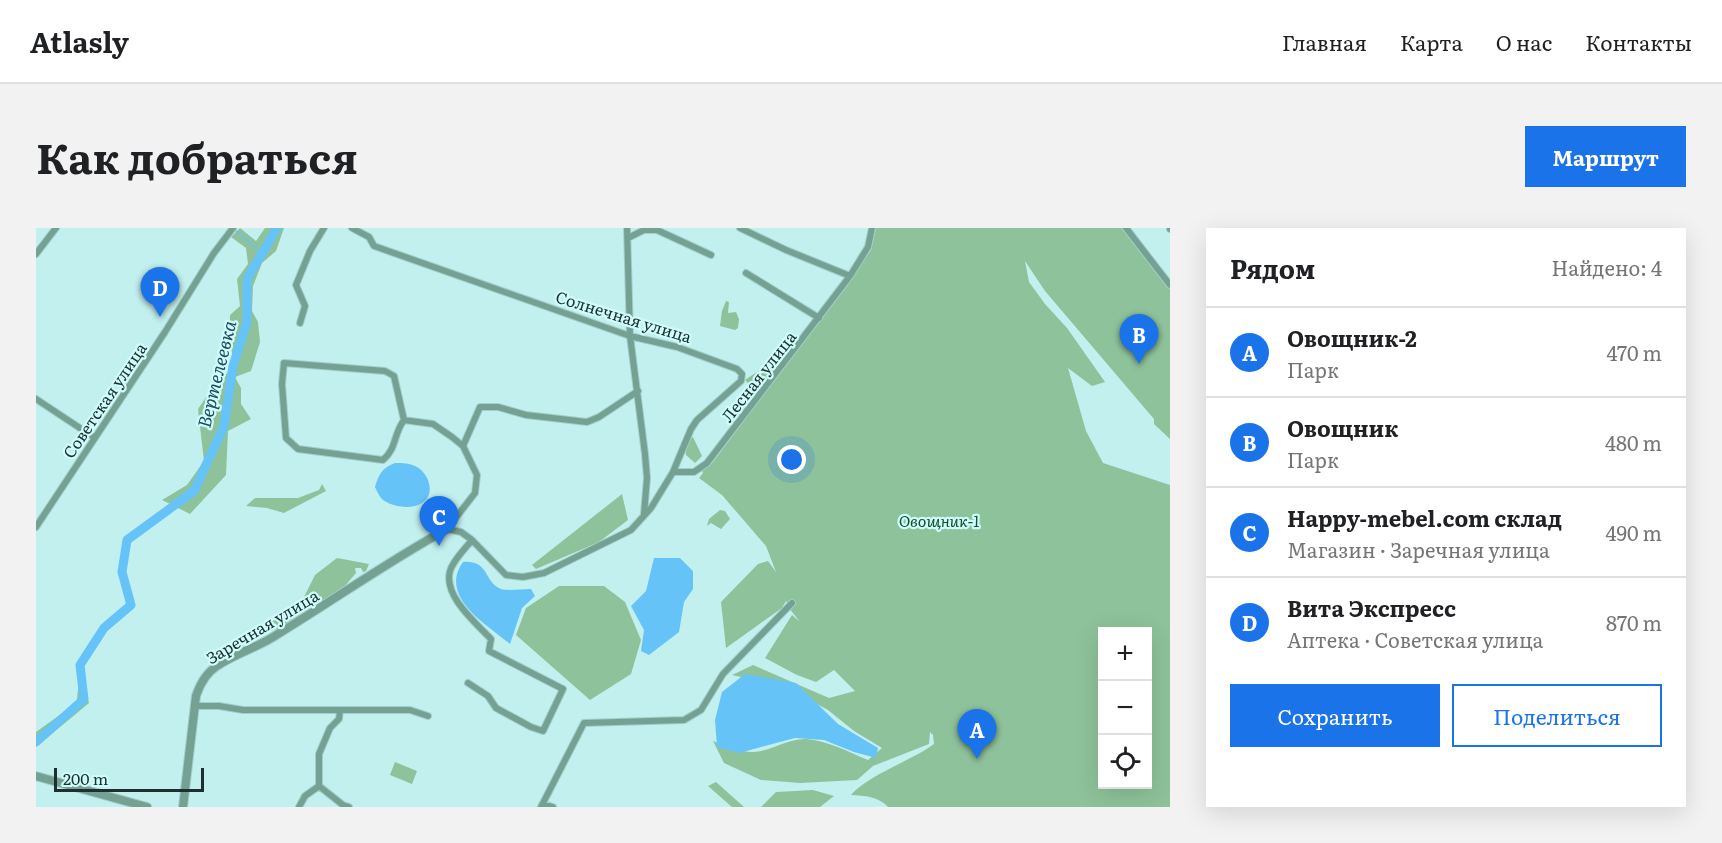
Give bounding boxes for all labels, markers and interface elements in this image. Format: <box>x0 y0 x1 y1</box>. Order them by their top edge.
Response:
text: Atlasly <box>30 20 129 62</box>
text: Главная <box>1282 26 1367 57</box>
text: Карта <box>1400 26 1463 57</box>
text: О нас <box>1496 26 1552 57</box>
text: Контакты <box>1585 26 1692 57</box>
text: Как добраться <box>36 125 358 187</box>
button: Маршрут <box>1525 126 1686 187</box>
text: Рядом <box>1230 248 1315 287</box>
text: Найдено: 4 <box>1551 252 1662 282</box>
pin: D <box>140 268 180 317</box>
street label: Солнечная улица <box>553 284 695 348</box>
pin: B <box>1120 314 1158 364</box>
water label: Вертелеевка <box>190 317 243 431</box>
text: Овощник-2 <box>1287 321 1417 354</box>
street label: Лесная улица <box>715 325 802 427</box>
street label: Советская улица <box>56 337 152 463</box>
text: A <box>1242 337 1257 367</box>
text: 470 m <box>1607 337 1662 367</box>
text: Парк <box>1287 354 1339 384</box>
text: Овощник <box>1287 411 1398 444</box>
text: B <box>1243 427 1256 457</box>
text: 480 m <box>1605 427 1662 457</box>
text: Парк <box>1287 444 1339 474</box>
your location <box>777 445 806 474</box>
pin: C <box>420 496 458 546</box>
text: Happy-mebel.com склад <box>1287 501 1562 534</box>
park label: Овощник-1 <box>899 508 979 532</box>
text: C <box>1242 517 1257 547</box>
text: 490 m <box>1606 517 1662 547</box>
text: Магазин · Заречная улица <box>1287 534 1550 564</box>
street label: Заречная улица <box>201 583 323 669</box>
text: Вита Экспресс <box>1287 591 1456 624</box>
text: D <box>1242 607 1257 637</box>
text: 870 m <box>1606 607 1662 637</box>
text: Аптека · Советская улица <box>1287 624 1543 654</box>
map controls <box>1098 627 1152 789</box>
button: + <box>1098 627 1152 681</box>
button: − <box>1098 681 1152 735</box>
button: Сохранить <box>1230 684 1440 747</box>
button: Поделиться <box>1452 684 1662 747</box>
pin: A <box>958 710 996 759</box>
button: locate <box>1098 735 1152 789</box>
scale bar <box>54 765 204 792</box>
text: 200 m <box>63 766 108 790</box>

